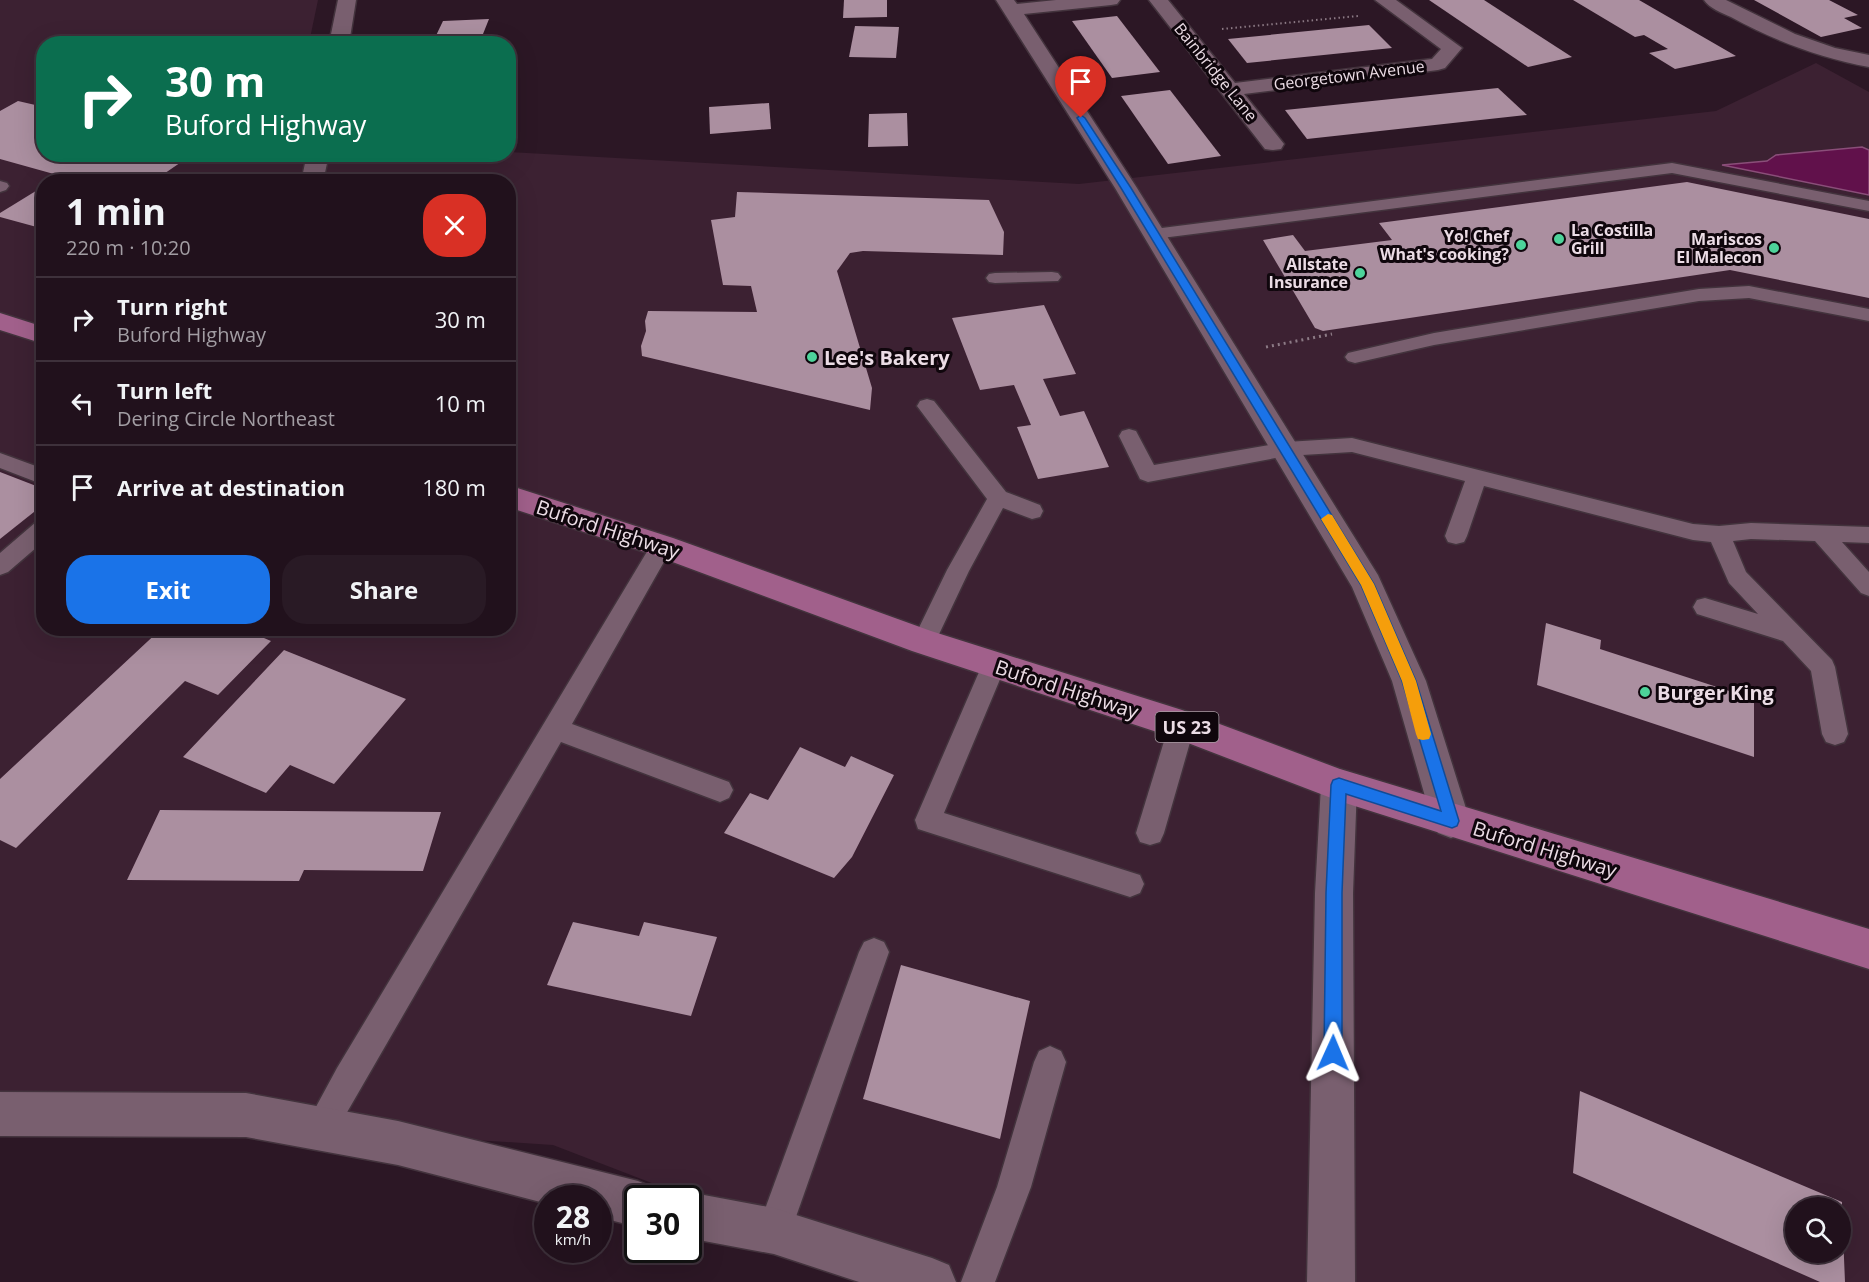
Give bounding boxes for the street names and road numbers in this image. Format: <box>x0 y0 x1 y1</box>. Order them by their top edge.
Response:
street label: Bainbridge Lane <box>1169 18 1263 126</box>
street label: Georgetown Avenue <box>1272 55 1426 95</box>
street label: Buford Highway <box>533 493 684 565</box>
street label: Buford Highway <box>992 653 1143 725</box>
road number: US 23 <box>1156 712 1218 742</box>
street label: Buford Highway <box>1470 814 1621 884</box>

